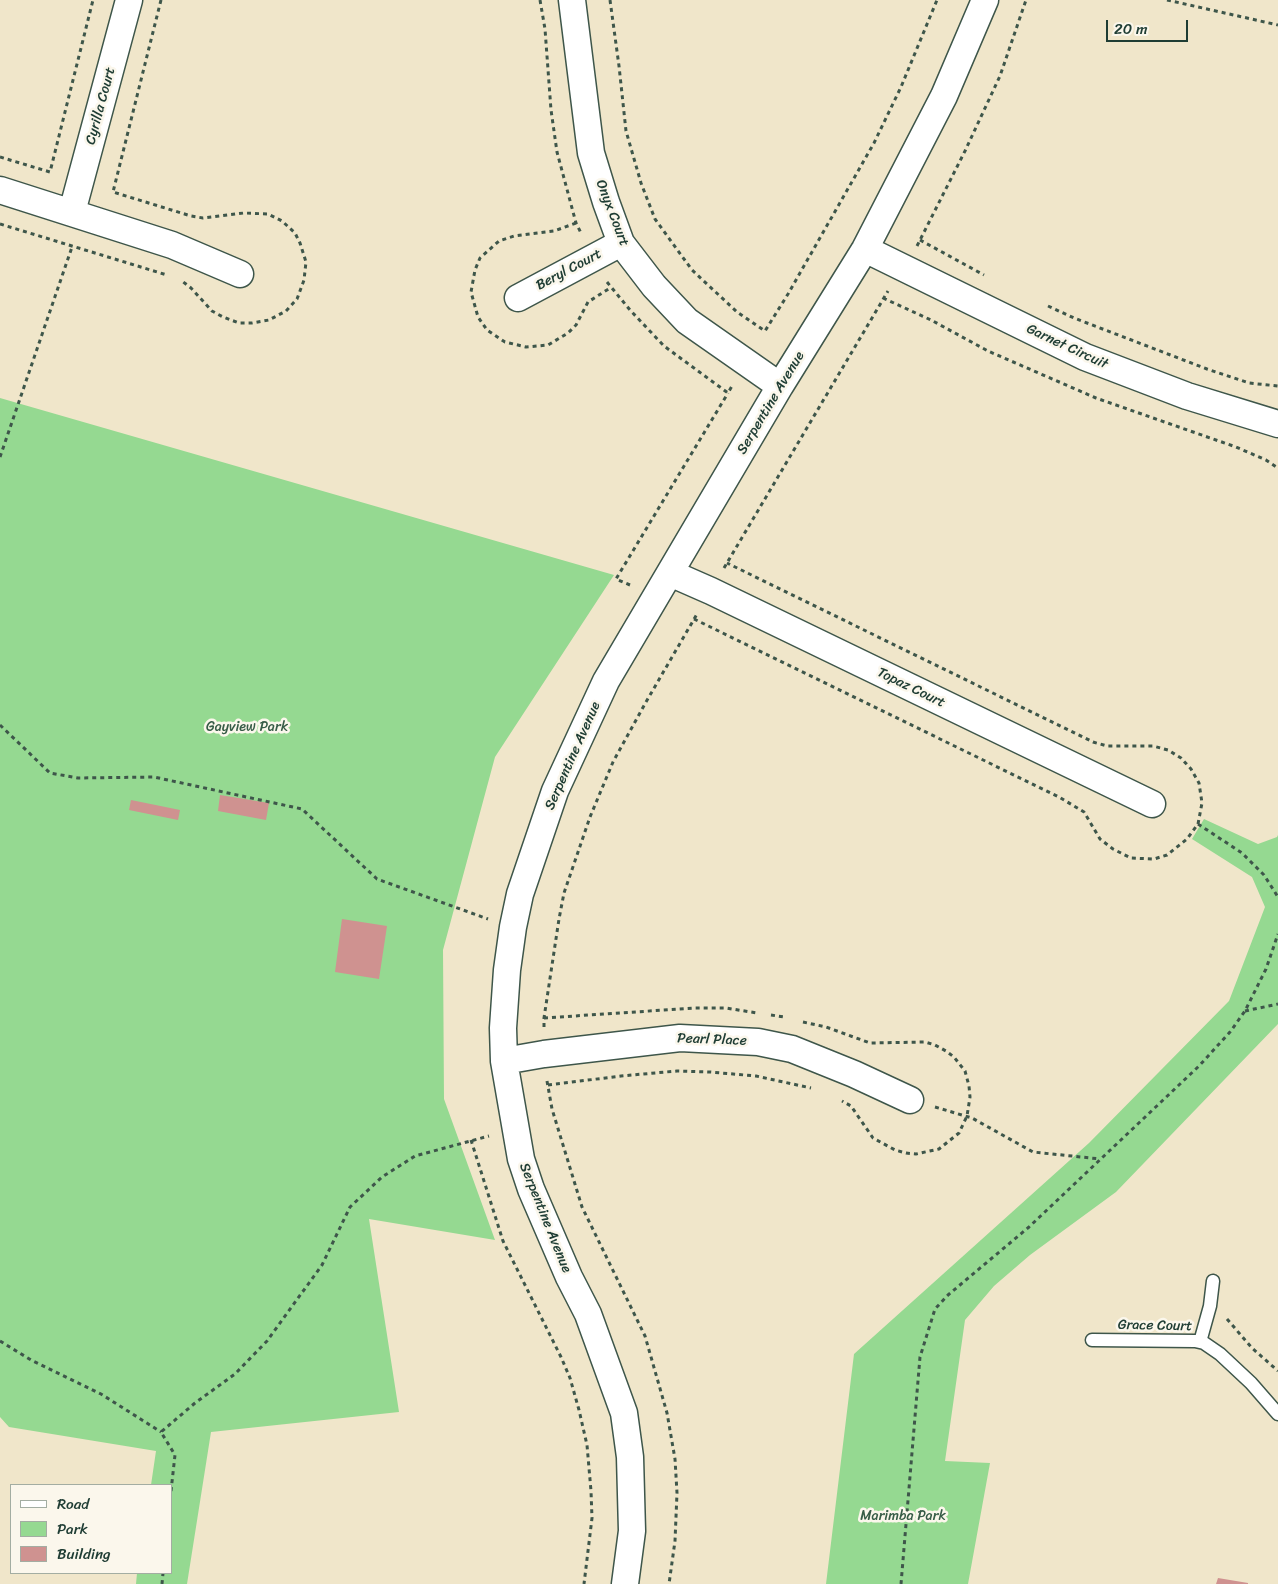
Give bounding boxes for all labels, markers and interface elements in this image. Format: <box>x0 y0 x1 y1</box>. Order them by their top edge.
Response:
scale bar <box>1108 10 1190 42</box>
text: 20 m <box>1114 16 1148 42</box>
street label: Cyrilla Court <box>83 65 119 147</box>
street label: Onyx Court <box>592 177 632 249</box>
street label: Beryl Court <box>533 246 605 294</box>
street label: Garnet Circuit <box>1024 321 1110 373</box>
street label: Serpentine Avenue <box>734 349 808 457</box>
street label: Topaz Court <box>874 664 948 712</box>
street label: Serpentine Avenue <box>542 699 604 813</box>
park label: Gayview Park <box>206 719 288 735</box>
street label: Pearl Place <box>677 1030 747 1050</box>
street label: Serpentine Avenue <box>515 1161 575 1275</box>
street label: Grace Court <box>1118 1317 1192 1335</box>
legend <box>10 1484 172 1574</box>
text: Road <box>57 1491 89 1517</box>
park label: Marimba Park <box>860 1508 946 1524</box>
text: Park <box>57 1516 88 1542</box>
text: Building <box>57 1541 111 1567</box>

